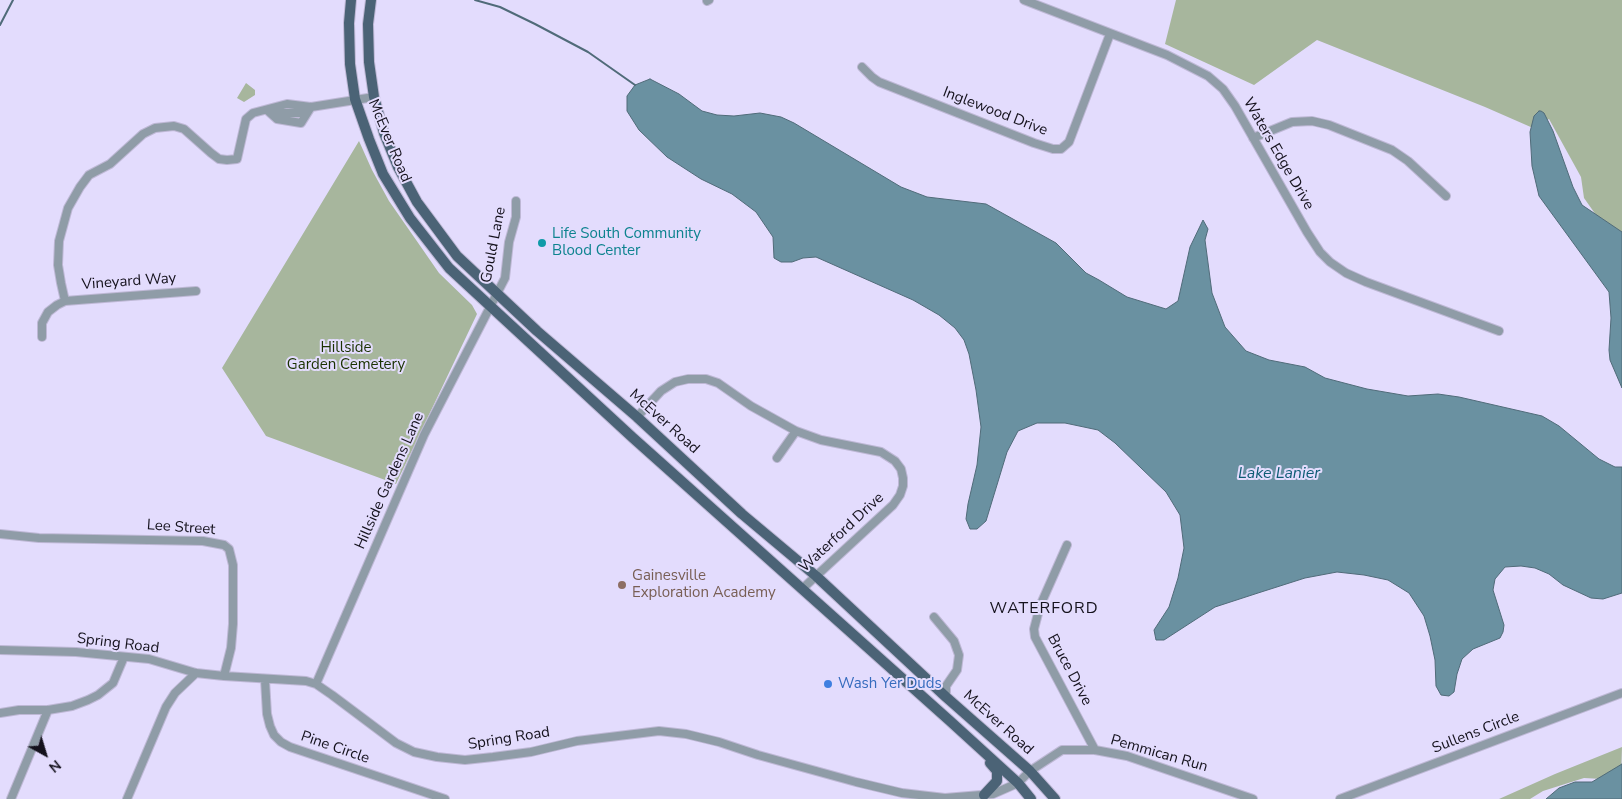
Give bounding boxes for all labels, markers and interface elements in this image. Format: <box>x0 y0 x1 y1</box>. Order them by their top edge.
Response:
street label: Inglewood Drive <box>940 84 1050 140</box>
street label: Waters Edge Drive <box>1239 95 1317 213</box>
street label: McEver Road <box>364 97 414 185</box>
street label: Gould Lane <box>478 205 510 285</box>
place label: Life South Community Blood Center <box>552 225 701 260</box>
marker: Life South Community Blood Center <box>536 237 548 249</box>
street label: Vineyard Way <box>81 270 177 294</box>
park label: Hillside Garden Cemetery <box>287 339 405 374</box>
street label: McEver Road <box>625 386 703 458</box>
street label: Hillside Gardens Lane <box>352 410 428 552</box>
water label: Lake Lanier <box>1238 464 1320 484</box>
street label: Waterford Drive <box>796 489 888 577</box>
street label: Lee Street <box>146 517 216 539</box>
place label: Gainesville Exploration Academy <box>632 567 776 602</box>
marker: Gainesville Exploration Academy <box>616 579 628 591</box>
district label: WATERFORD <box>988 599 1100 619</box>
street label: Spring Road <box>76 630 160 658</box>
street label: Bruce Drive <box>1043 631 1095 709</box>
place label: Wash Yer Duds <box>838 675 942 693</box>
marker: Wash Yer Duds <box>822 678 834 690</box>
street label: McEver Road <box>959 687 1037 759</box>
street label: Sullens Circle <box>1430 708 1522 758</box>
street label: Spring Road <box>467 724 551 754</box>
street label: Pine Circle <box>298 728 372 768</box>
north arrow <box>20 729 70 779</box>
street label: Pemmican Run <box>1108 732 1210 776</box>
text: N <box>45 755 65 777</box>

